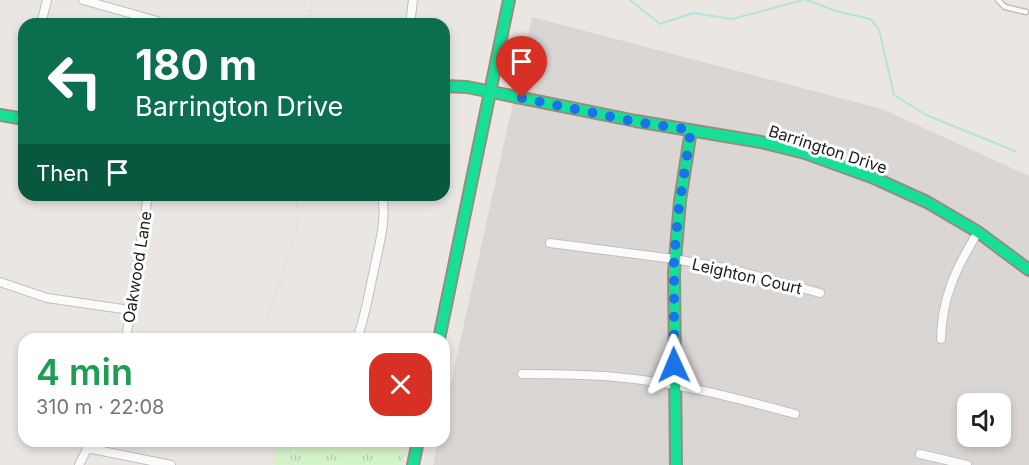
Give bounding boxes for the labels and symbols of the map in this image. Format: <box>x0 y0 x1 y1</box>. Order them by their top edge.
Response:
pin <box>496 36 547 98</box>
street label: Barrington Drive <box>766 120 890 178</box>
street label: Oakwood Lane <box>118 210 156 324</box>
street label: Leighton Court <box>690 254 804 298</box>
position arrow <box>642 333 706 397</box>

